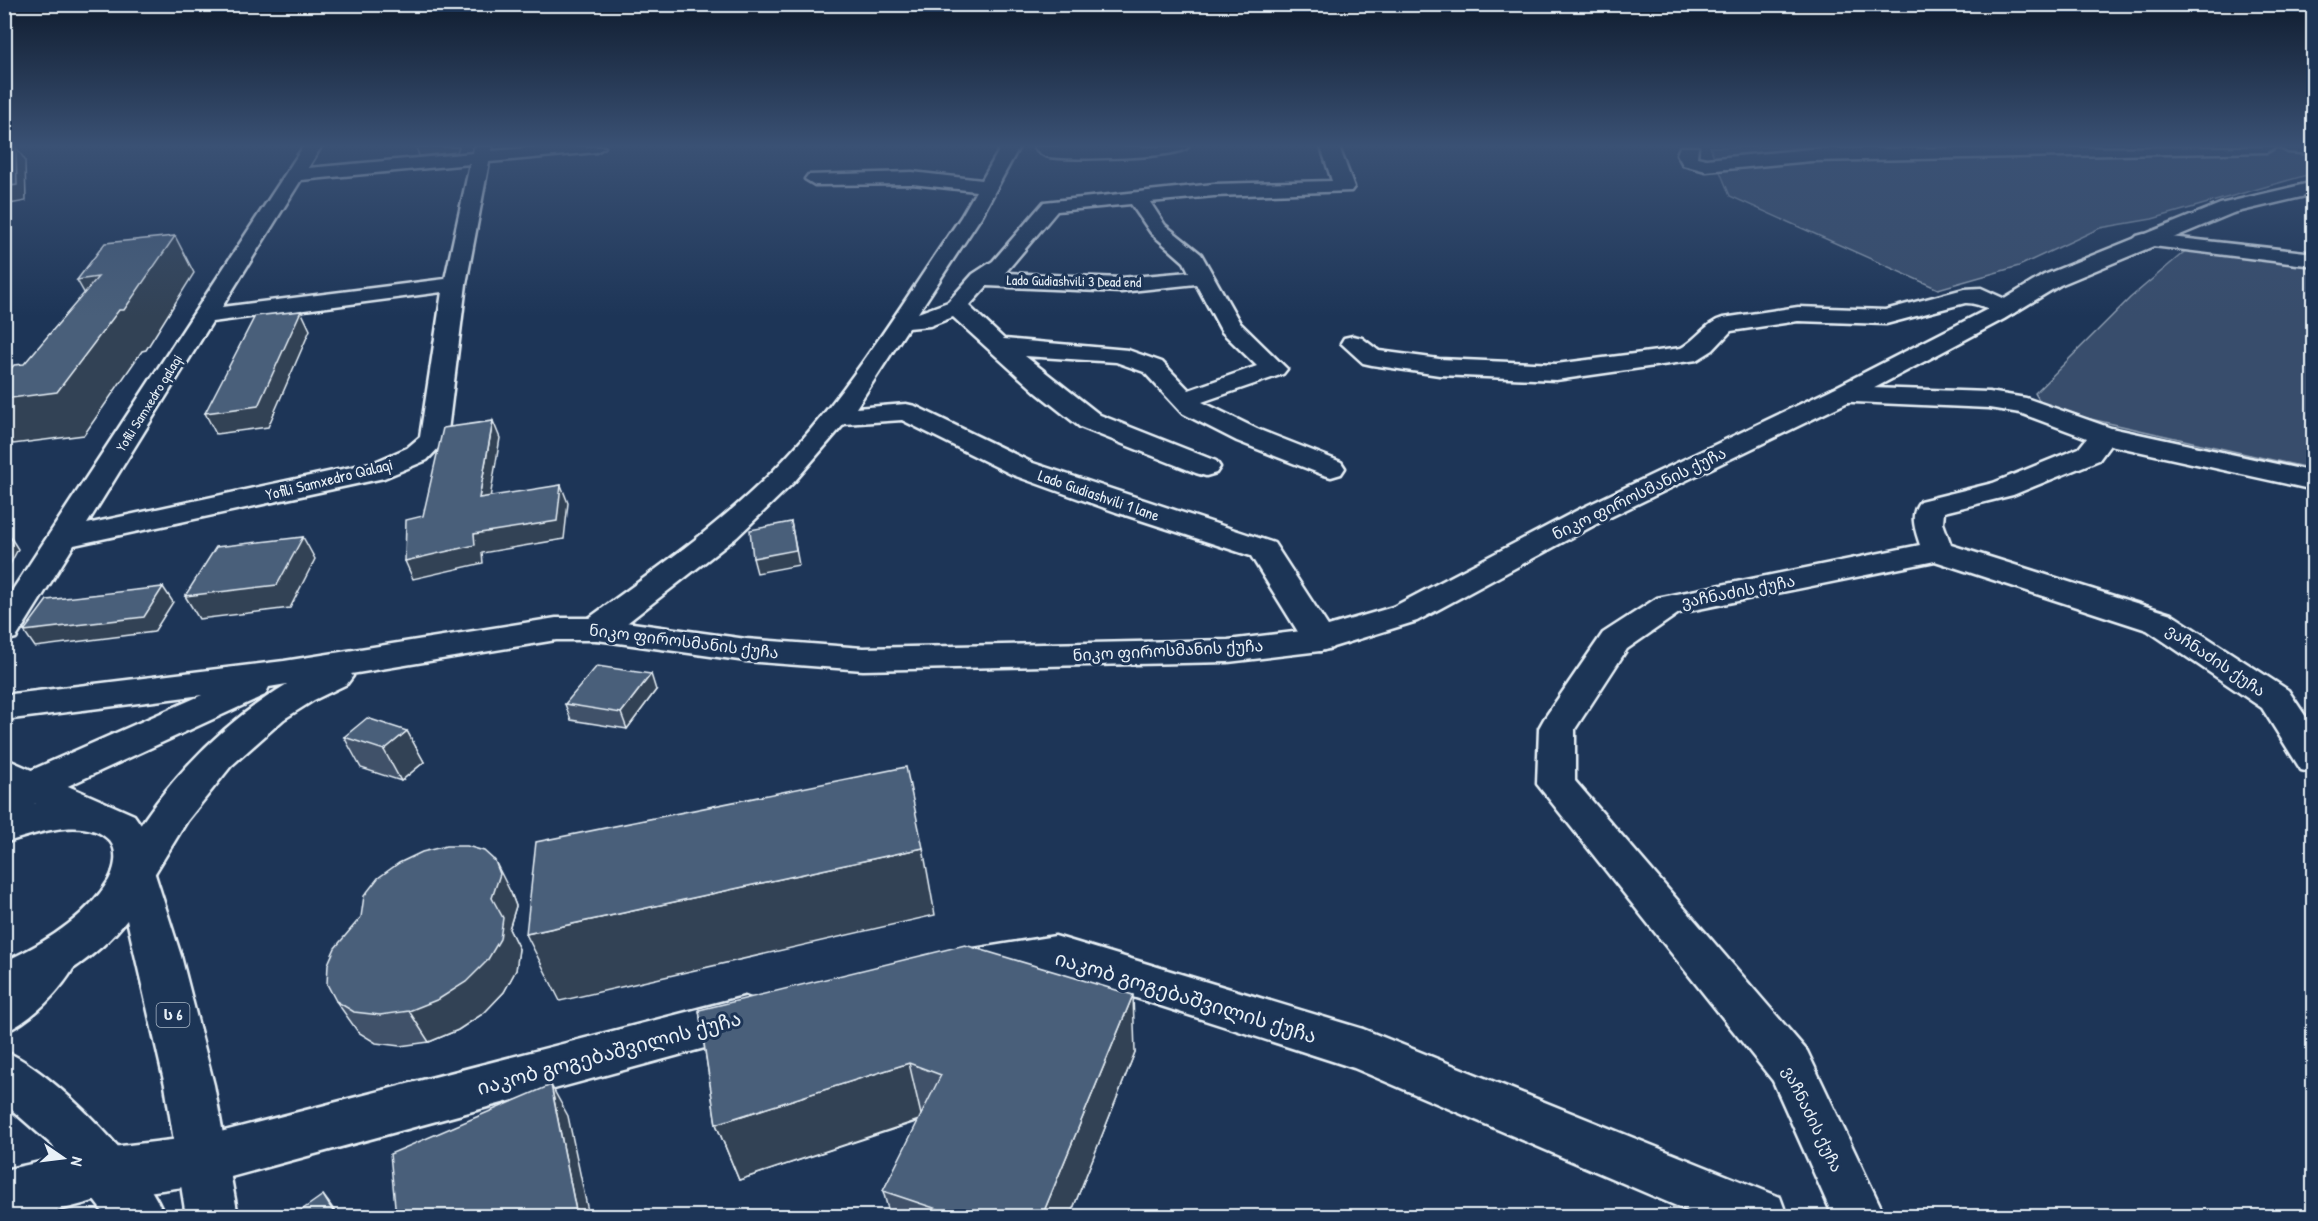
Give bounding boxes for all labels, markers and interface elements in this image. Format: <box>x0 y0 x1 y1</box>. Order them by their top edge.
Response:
street label: Lado Gudiashvili 3 Dead end <box>1006 270 1142 291</box>
street label: Yofili Samxedro qalaqi <box>111 351 187 455</box>
street label: ნიკო ფიროსმანის ქუჩა <box>1548 441 1730 545</box>
street label: Yofili Samxedro Qalaqi <box>263 453 395 505</box>
street label: Lado Gudiashvili 1 lane <box>1035 464 1163 526</box>
street label: ვაჩნაძის ქუჩა <box>1679 569 1797 613</box>
street label: ნიკო ფიროსმანის ქუჩა <box>588 618 780 664</box>
street label: ვაჩნაძის ქუჩა <box>2162 619 2270 701</box>
street label: ნიკო ფიროსმანის ქუჩა <box>1072 634 1264 666</box>
street label: იაკობ გოგებაშვილის ქუჩა <box>1052 944 1320 1049</box>
road number: ს 6 <box>156 1003 190 1027</box>
street label: იაკობ გოგებაშვილის ქუჩა <box>474 1004 744 1101</box>
street label: ვაჩნაძის ქუჩა <box>1778 1062 1848 1176</box>
north arrow <box>33 1128 93 1188</box>
text: N <box>66 1155 89 1169</box>

